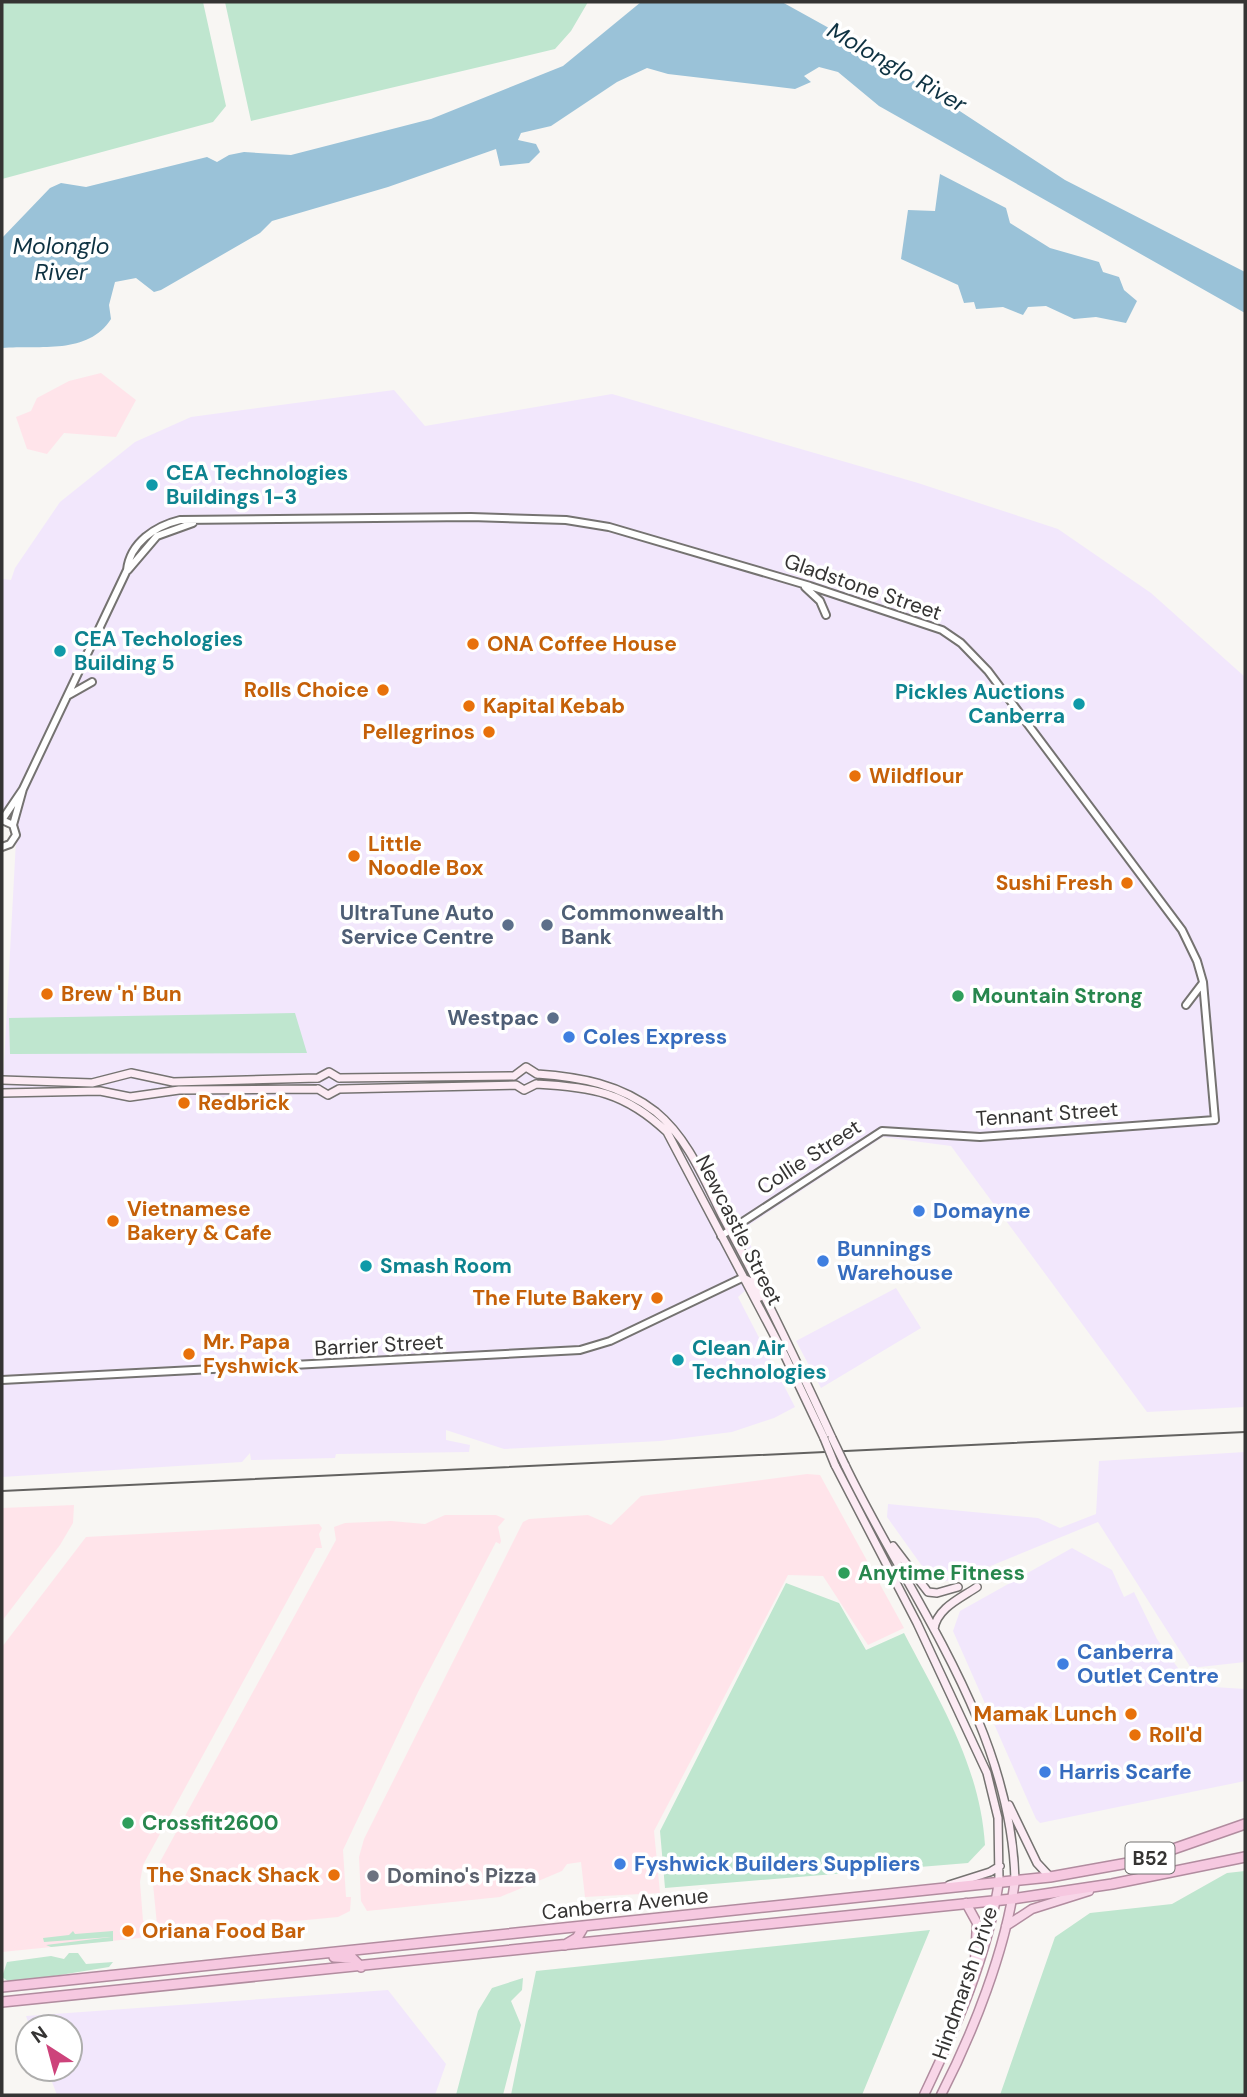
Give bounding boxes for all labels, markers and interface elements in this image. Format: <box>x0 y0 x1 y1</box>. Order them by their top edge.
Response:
water label: Molonglo River <box>822 15 973 120</box>
water label: Molonglo River <box>13 231 109 287</box>
place label: CEA Technologies Buildings 1-3 <box>166 459 348 511</box>
marker: CEA Technologies Buildings 1-3 <box>144 477 160 493</box>
street label: Gladstone Street <box>781 547 945 627</box>
place label: CEA Techologies Building 5 <box>74 625 243 677</box>
place label: ONA Coffee House <box>487 630 677 658</box>
marker: ONA Coffee House <box>465 636 481 652</box>
marker: CEA Techologies Building 5 <box>52 643 68 659</box>
place label: Rolls Choice <box>244 676 369 704</box>
place label: Pickles Auctions Canberra <box>895 678 1065 730</box>
marker: Rolls Choice <box>375 682 391 698</box>
place label: Kapital Kebab <box>483 692 625 720</box>
marker: Pickles Auctions Canberra <box>1071 696 1087 712</box>
marker: Kapital Kebab <box>461 698 477 714</box>
place label: Pellegrinos <box>363 718 475 746</box>
marker: Pellegrinos <box>481 724 497 740</box>
place label: Wildflour <box>869 762 964 790</box>
marker: Wildflour <box>847 768 863 784</box>
place label: Little Noodle Box <box>368 830 484 882</box>
marker: Little Noodle Box <box>346 848 362 864</box>
place label: Sushi Fresh <box>996 869 1113 897</box>
marker: Sushi Fresh <box>1119 875 1135 891</box>
place label: UltraTune Auto Service Centre <box>340 899 494 951</box>
place label: Commonwealth Bank <box>561 899 724 951</box>
marker: UltraTune Auto Service Centre <box>500 917 516 933</box>
marker: Commonwealth Bank <box>539 917 555 933</box>
place label: Brew 'n' Bun <box>61 980 182 1008</box>
place label: Mountain Strong <box>972 982 1143 1010</box>
marker: Brew 'n' Bun <box>39 986 55 1002</box>
marker: Mountain Strong <box>950 988 966 1004</box>
place label: Westpac <box>447 1004 539 1032</box>
marker: Westpac <box>545 1010 561 1026</box>
place label: Coles Express <box>583 1023 727 1051</box>
marker: Coles Express <box>561 1029 577 1045</box>
place label: Redbrick <box>198 1089 290 1117</box>
marker: Redbrick <box>176 1095 192 1111</box>
street label: Tennant Street <box>975 1095 1119 1133</box>
street label: Collie Street <box>751 1113 867 1201</box>
street label: Newcastle Street <box>689 1150 789 1310</box>
place label: Vietnamese Bakery & Cafe <box>127 1195 272 1247</box>
place label: Domayne <box>933 1197 1031 1225</box>
marker: Domayne <box>911 1203 927 1219</box>
marker: Vietnamese Bakery & Cafe <box>105 1213 121 1229</box>
place label: Bunnings Warehouse <box>837 1235 953 1287</box>
place label: Smash Room <box>380 1252 512 1280</box>
marker: Bunnings Warehouse <box>815 1253 831 1269</box>
marker: Smash Room <box>358 1258 374 1274</box>
place label: The Flute Bakery <box>472 1284 643 1312</box>
marker: The Flute Bakery <box>649 1290 665 1306</box>
place label: Mr. Papa Fyshwick <box>203 1328 299 1380</box>
street label: Barrier Street <box>314 1328 444 1362</box>
place label: Clean Air Technologies <box>692 1334 827 1386</box>
marker: Mr. Papa Fyshwick <box>181 1346 197 1362</box>
marker: Clean Air Technologies <box>670 1352 686 1368</box>
place label: Anytime Fitness <box>858 1559 1025 1587</box>
marker: Anytime Fitness <box>836 1565 852 1581</box>
place label: Canberra Outlet Centre <box>1077 1638 1219 1690</box>
marker: Canberra Outlet Centre <box>1055 1656 1071 1672</box>
place label: Mamak Lunch <box>974 1700 1117 1728</box>
marker: Mamak Lunch <box>1123 1706 1139 1722</box>
place label: Roll'd <box>1149 1721 1202 1749</box>
marker: Roll'd <box>1127 1727 1143 1743</box>
place label: Harris Scarfe <box>1059 1758 1192 1786</box>
marker: Harris Scarfe <box>1037 1764 1053 1780</box>
place label: Crossfit2600 <box>142 1809 279 1837</box>
marker: Crossfit2600 <box>120 1815 136 1831</box>
road number: B52 <box>1126 1842 1174 1874</box>
place label: Fyshwick Builders Suppliers <box>634 1850 921 1878</box>
marker: Fyshwick Builders Suppliers <box>612 1856 628 1872</box>
place label: The Snack Shack <box>146 1861 320 1889</box>
place label: Domino's Pizza <box>387 1862 537 1890</box>
marker: The Snack Shack <box>326 1867 342 1883</box>
marker: Domino's Pizza <box>365 1868 381 1884</box>
street label: Canberra Avenue <box>540 1881 710 1927</box>
street label: Hindmarsh Drive <box>926 1903 1004 2063</box>
place label: Oriana Food Bar <box>142 1917 305 1945</box>
marker: Oriana Food Bar <box>120 1923 136 1939</box>
north arrow <box>14 2013 84 2083</box>
text: N <box>26 2020 52 2049</box>

